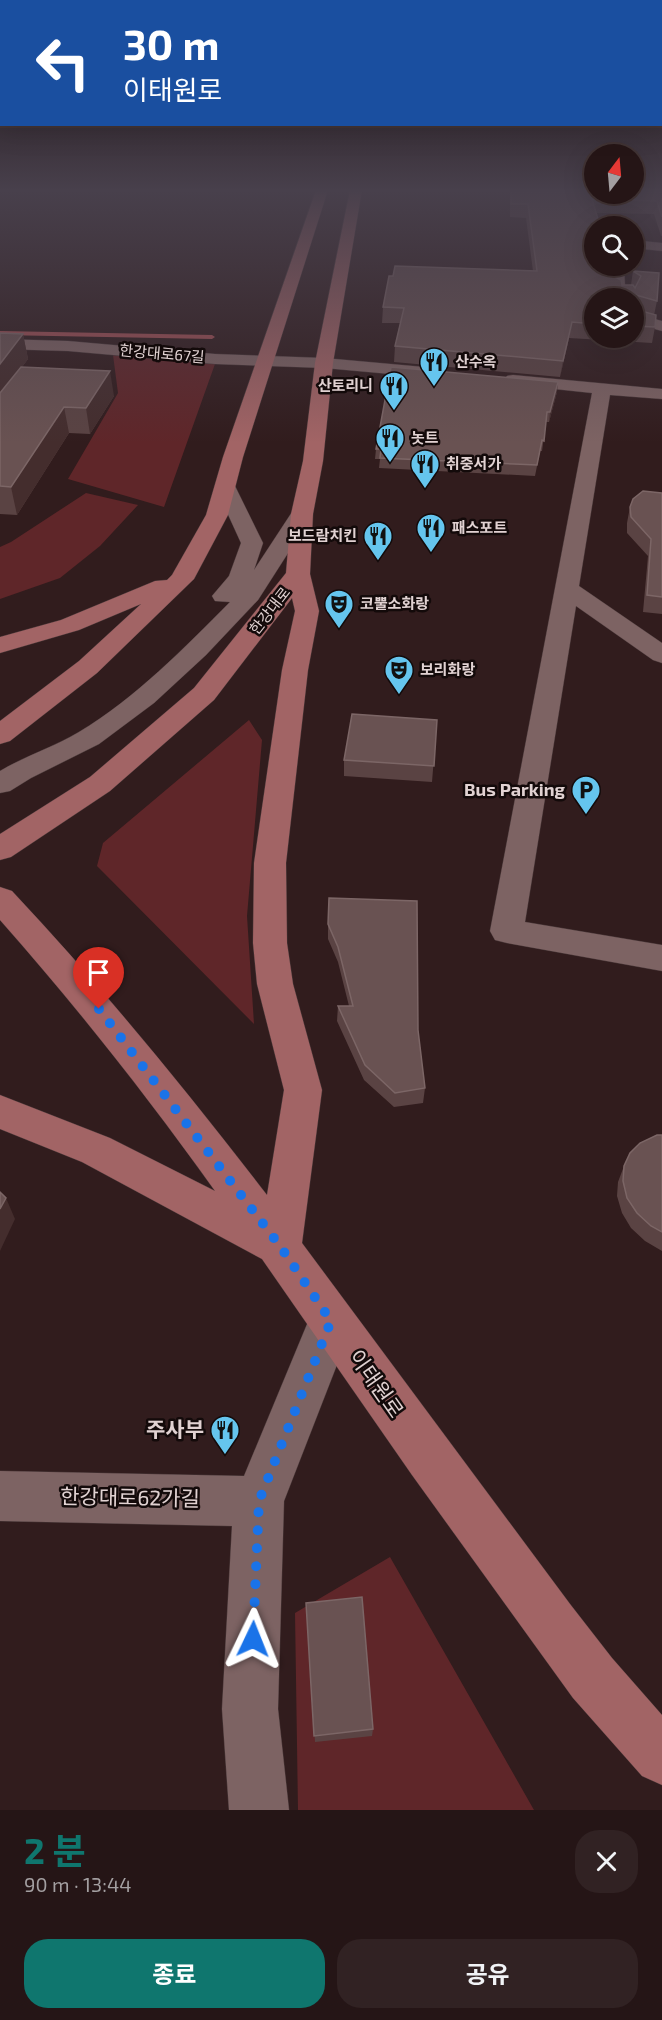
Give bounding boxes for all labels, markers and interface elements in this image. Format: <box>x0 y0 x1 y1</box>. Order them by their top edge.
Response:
text: 30 m <box>123 18 219 68</box>
icon: left <box>24 24 102 102</box>
text: 이태원로 <box>123 73 222 105</box>
north arrow <box>584 144 644 204</box>
map controls <box>584 144 644 348</box>
button: search <box>584 216 644 276</box>
button: layers <box>584 288 644 348</box>
street label: 한강대로67길 <box>119 340 205 366</box>
restaurant icon: 산수옥 <box>418 346 450 388</box>
place label: 산수옥 <box>455 352 497 370</box>
restaurant icon: 산토리니 <box>378 370 410 412</box>
place label: 산토리니 <box>318 376 373 394</box>
restaurant icon: 놋트 <box>374 422 406 464</box>
place label: 놋트 <box>411 428 439 446</box>
restaurant icon: 취중서가 <box>409 448 441 490</box>
place label: 취중서가 <box>446 454 501 472</box>
restaurant icon: 패스포트 <box>415 512 447 554</box>
place label: 패스포트 <box>452 518 507 536</box>
restaurant icon: 보드람치킨 <box>362 520 394 562</box>
place label: 보드람치킨 <box>288 526 357 544</box>
street label: 한강대로 <box>245 583 293 638</box>
theatre icon: 코뿔소화랑 <box>323 588 355 630</box>
place label: 코뿔소화랑 <box>360 594 429 612</box>
theatre icon: 보리화랑 <box>383 654 415 696</box>
place label: 보리화랑 <box>420 660 475 678</box>
parking icon: Bus Parking <box>570 774 602 816</box>
place label: Bus Parking <box>464 778 566 800</box>
pin <box>73 947 124 1009</box>
icon: arrive <box>82 956 115 989</box>
street label: 이태원로 <box>345 1344 410 1422</box>
restaurant icon: 주사부 <box>209 1414 241 1456</box>
place label: 주사부 <box>146 1416 204 1441</box>
street label: 한강대로62가길 <box>60 1483 200 1510</box>
position arrow <box>221 1607 285 1671</box>
text: 2 분 <box>24 1828 86 1871</box>
button: close <box>575 1830 638 1893</box>
text: 90 m · 13:44 <box>24 1872 132 1896</box>
button: 종료 <box>24 1939 325 2008</box>
button: 공유 <box>337 1939 638 2008</box>

